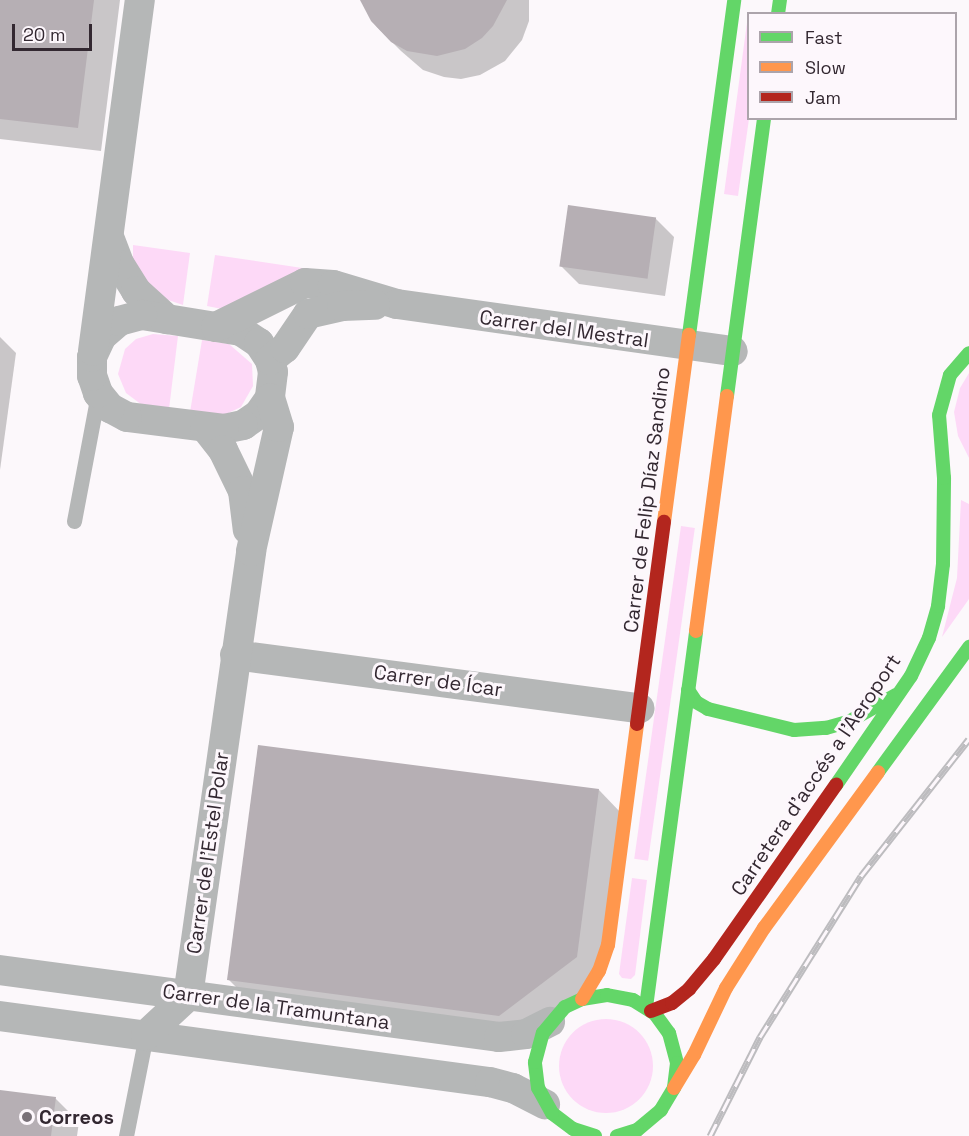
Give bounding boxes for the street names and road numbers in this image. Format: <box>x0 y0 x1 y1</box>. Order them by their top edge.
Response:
street label: Carrer del Mestral <box>478 305 650 353</box>
street label: Carrer de Felip Díaz Sandino <box>619 366 675 634</box>
street label: Carretera d'accés a l'Aeroport <box>726 650 906 900</box>
street label: Carrer de Ícar <box>372 660 504 702</box>
street label: Carrer de l'Estel Polar <box>182 750 234 956</box>
street label: Carrer de la Tramuntana <box>161 979 391 1035</box>

